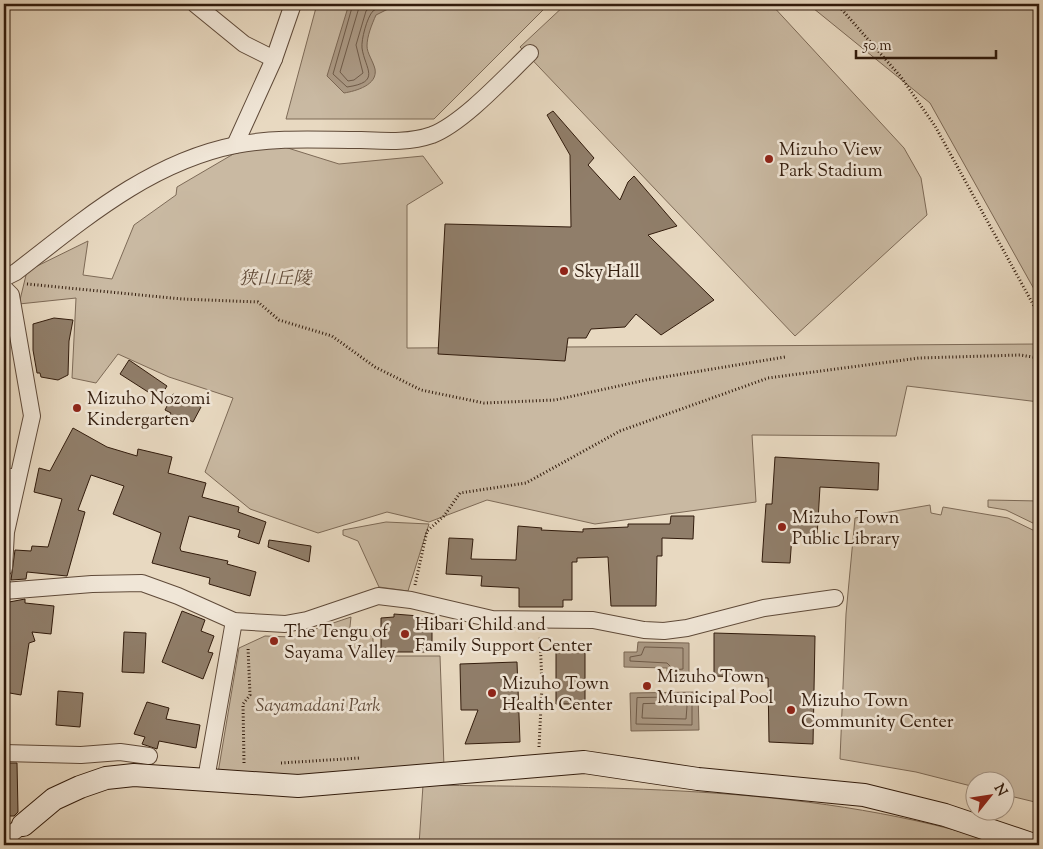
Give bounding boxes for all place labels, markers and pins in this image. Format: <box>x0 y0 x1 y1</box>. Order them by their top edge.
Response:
place label: Mizuho View Park Stadium <box>779 138 883 185</box>
marker: Mizuho View Park Stadium <box>763 153 775 165</box>
place label: Sky Hall <box>574 260 640 286</box>
marker: Sky Hall <box>558 265 570 277</box>
place label: Mizuho Nozomi Kindergarten <box>87 387 211 434</box>
marker: Mizuho Nozomi Kindergarten <box>71 402 83 414</box>
place label: Mizuho Town Public Library <box>792 506 900 553</box>
marker: Mizuho Town Public Library <box>776 521 788 533</box>
place label: Hibari Child and Family Support Center <box>415 613 593 660</box>
place label: The Tengu of Sayama Valley <box>284 620 396 667</box>
marker: Hibari Child and Family Support Center <box>399 628 411 640</box>
marker: The Tengu of Sayama Valley <box>268 635 280 647</box>
place label: Mizuho Town Municipal Pool <box>657 665 774 712</box>
place label: Mizuho Town Health Center <box>502 672 613 719</box>
marker: Mizuho Town Municipal Pool <box>641 680 653 692</box>
marker: Mizuho Town Health Center <box>486 687 498 699</box>
place label: Mizuho Town Community Center <box>801 689 954 736</box>
marker: Mizuho Town Community Center <box>785 704 797 716</box>

